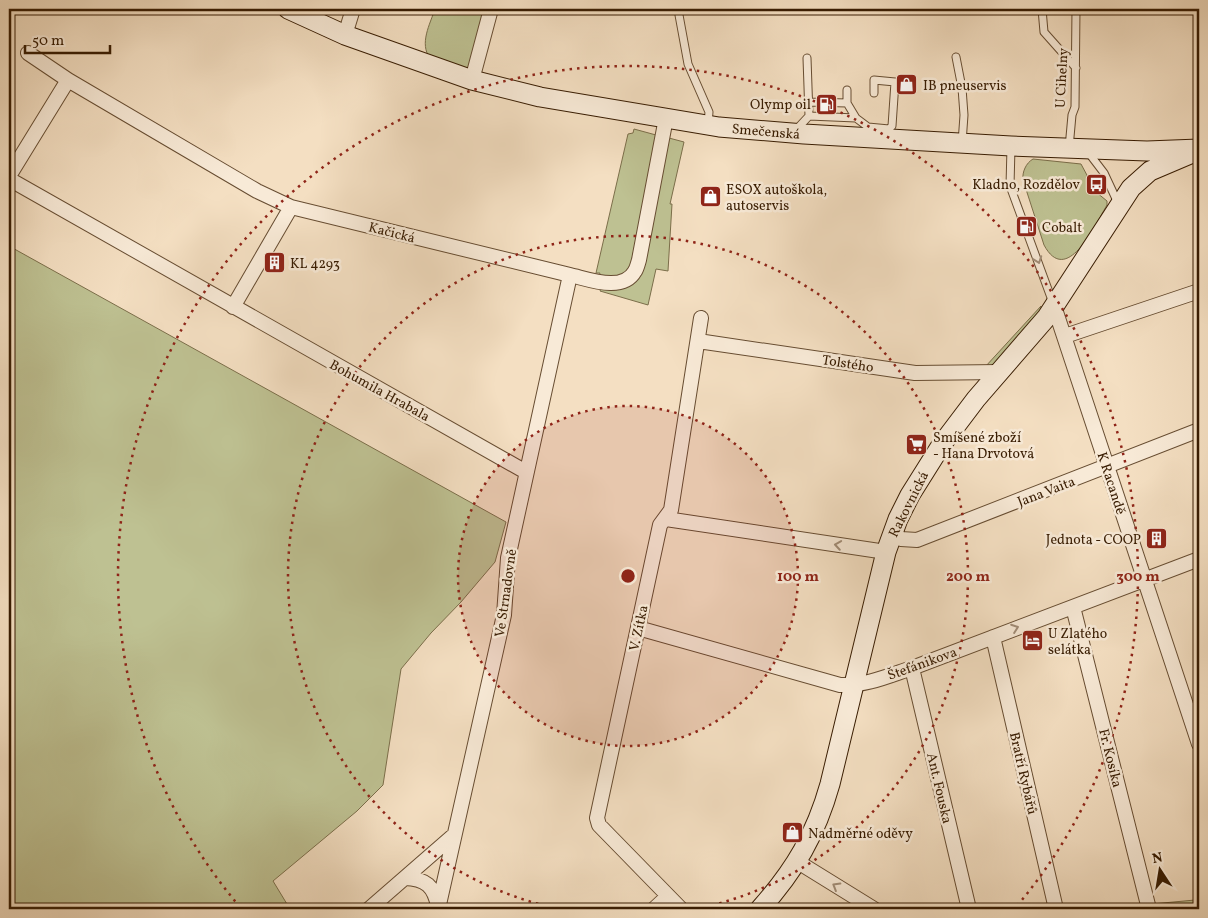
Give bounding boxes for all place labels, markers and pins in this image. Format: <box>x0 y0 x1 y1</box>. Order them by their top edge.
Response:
shop icon: IB pneuservis <box>895 73 919 97</box>
place label: IB pneuservis <box>923 77 1006 96</box>
fuel station icon: Olymp oil <box>815 92 839 116</box>
place label: Olymp oil <box>750 96 811 115</box>
bus stop icon: Kladno, Rozdělov <box>1084 172 1108 196</box>
place label: Kladno, Rozdělov <box>972 176 1081 195</box>
place label: ESOX autoškola, autoservis <box>726 181 827 216</box>
shop icon: ESOX autoškola, autoservis <box>698 185 722 209</box>
fuel station icon: Cobalt <box>1014 215 1038 239</box>
place label: Cobalt <box>1042 219 1082 238</box>
building icon: KL 4293 <box>262 251 286 275</box>
place label: KL 4293 <box>290 255 340 274</box>
place label: Smíšené zboží - Hana Drvotová <box>933 429 1034 464</box>
supermarket icon: Smíšené zboží - Hana Drvotová <box>905 433 929 457</box>
building icon: Jednota - COOP <box>1145 527 1169 551</box>
place label: Jednota - COOP <box>1046 531 1141 550</box>
centre of rings <box>619 567 637 585</box>
place label: U Zlatého selátka <box>1048 625 1107 660</box>
hotel icon: U Zlatého selátka <box>1020 629 1044 653</box>
shop icon: Nadměrné oděvy <box>780 821 804 845</box>
place label: Nadměrné oděvy <box>808 825 913 844</box>

